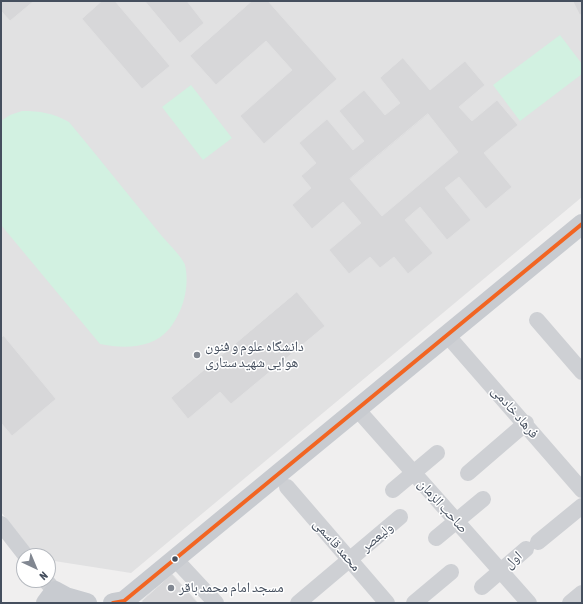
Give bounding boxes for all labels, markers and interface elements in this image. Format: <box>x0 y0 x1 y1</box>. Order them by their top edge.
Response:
place label: دانشگاه علوم و فنون هوایی شهید ستاری <box>205 339 304 372</box>
marker: دانشگاه علوم و فنون هوایی شهید ستاری <box>192 350 202 360</box>
street label: فرهاد خادمی <box>488 382 542 442</box>
street label: صاحب الزمان <box>414 476 472 536</box>
street label: محمد قاسمی <box>310 515 364 575</box>
street label: ولیعصر <box>357 519 397 555</box>
north arrow <box>16 548 56 588</box>
street label: اول <box>501 548 525 572</box>
unlabelled marker <box>170 554 180 564</box>
text: N <box>37 569 50 582</box>
place label: مسجد امام محمد باقر <box>179 580 284 596</box>
marker: مسجد امام محمد باقر <box>166 583 176 593</box>

